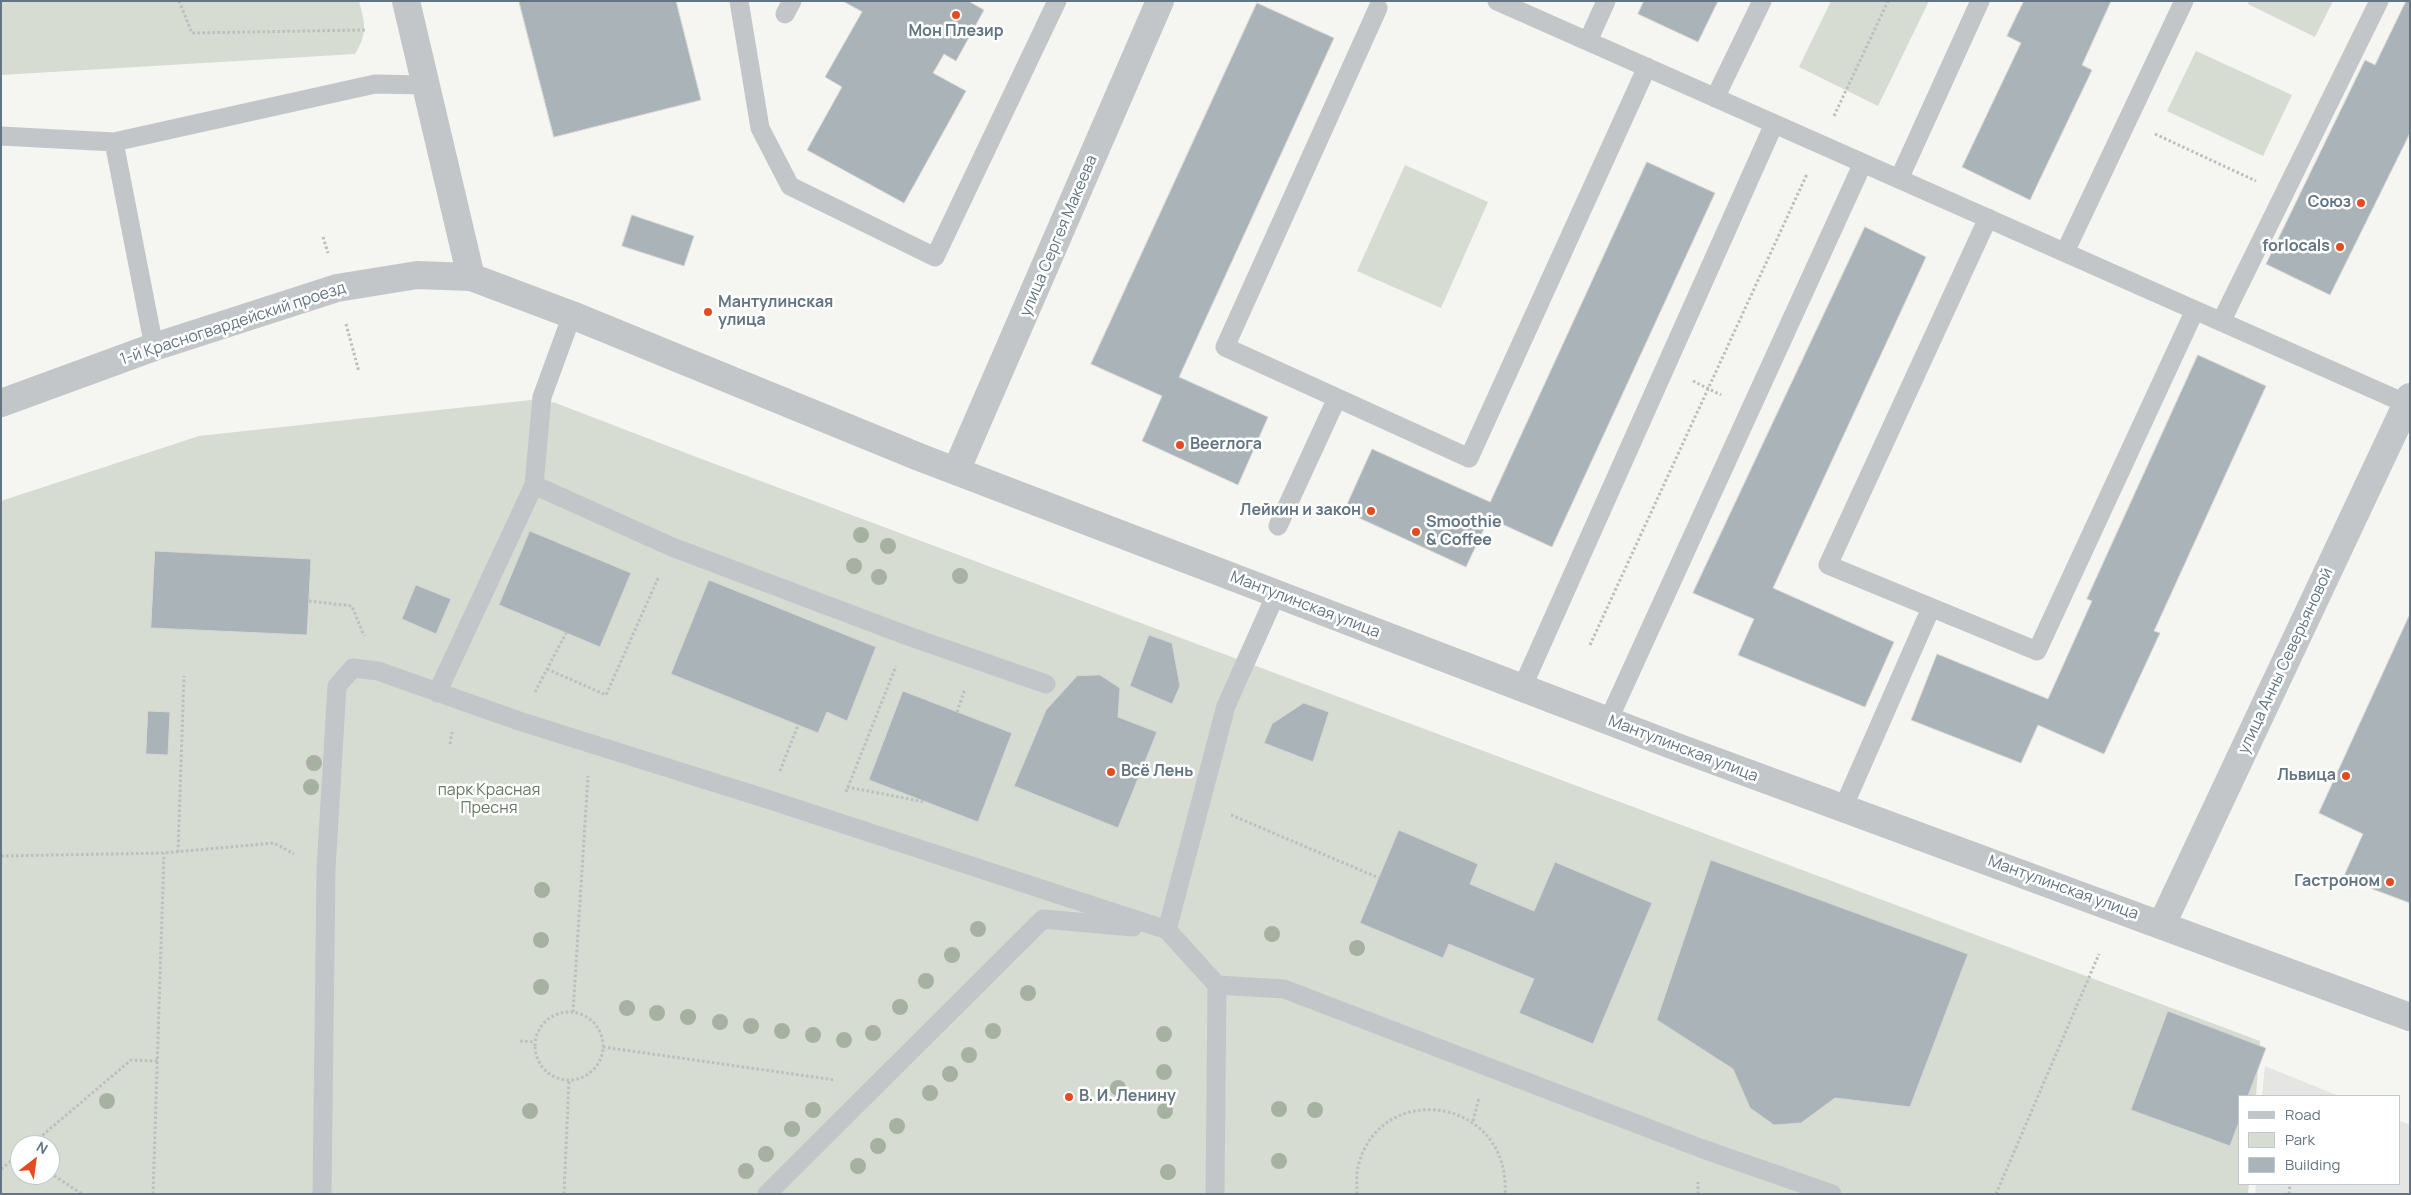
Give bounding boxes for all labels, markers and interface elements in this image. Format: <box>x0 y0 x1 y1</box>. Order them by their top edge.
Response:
marker: Мон Плезир <box>950 9 962 21</box>
place label: Мон Плезир <box>908 22 1004 42</box>
street label: улица Сергея Макеева <box>1016 152 1102 320</box>
place label: Союз <box>2308 193 2351 213</box>
marker: Союз <box>2355 197 2367 209</box>
place label: forlocals <box>2262 237 2330 257</box>
marker: forlocals <box>2334 241 2346 253</box>
street label: 1-й Красногвардейский проезд <box>118 278 348 370</box>
place label: Мантулинская улица <box>718 293 833 331</box>
marker: Мантулинская улица <box>702 306 714 318</box>
place label: Beerлога <box>1190 435 1262 455</box>
marker: Beerлога <box>1174 439 1186 451</box>
place label: Лейкин и закон <box>1240 501 1361 521</box>
marker: Лейкин и закон <box>1365 505 1377 517</box>
place label: Smoothie & Coffee <box>1426 513 1502 551</box>
marker: Smoothie & Coffee <box>1410 526 1422 538</box>
street label: улица Анны Северьяновой <box>2234 565 2338 757</box>
street label: Мантулинская улица <box>1228 568 1382 642</box>
street label: Мантулинская улица <box>1606 712 1760 786</box>
place label: Всё Лень <box>1121 762 1193 782</box>
marker: Всё Лень <box>1105 766 1117 778</box>
place label: Львица <box>2277 766 2336 786</box>
marker: Львица <box>2340 770 2352 782</box>
park label: парк Красная Пресня <box>438 781 540 819</box>
street label: Мантулинская улица <box>1985 852 2141 924</box>
place label: Гастроном <box>2294 872 2380 892</box>
marker: Гастроном <box>2384 876 2396 888</box>
place label: В. И. Ленину <box>1079 1087 1176 1107</box>
marker: В. И. Ленину <box>1063 1091 1075 1103</box>
legend <box>2238 1095 2401 1185</box>
text: Road <box>2285 1104 2321 1125</box>
text: Park <box>2285 1129 2315 1150</box>
north arrow <box>10 1135 60 1185</box>
text: N <box>33 1137 51 1158</box>
text: Building <box>2285 1154 2340 1175</box>

